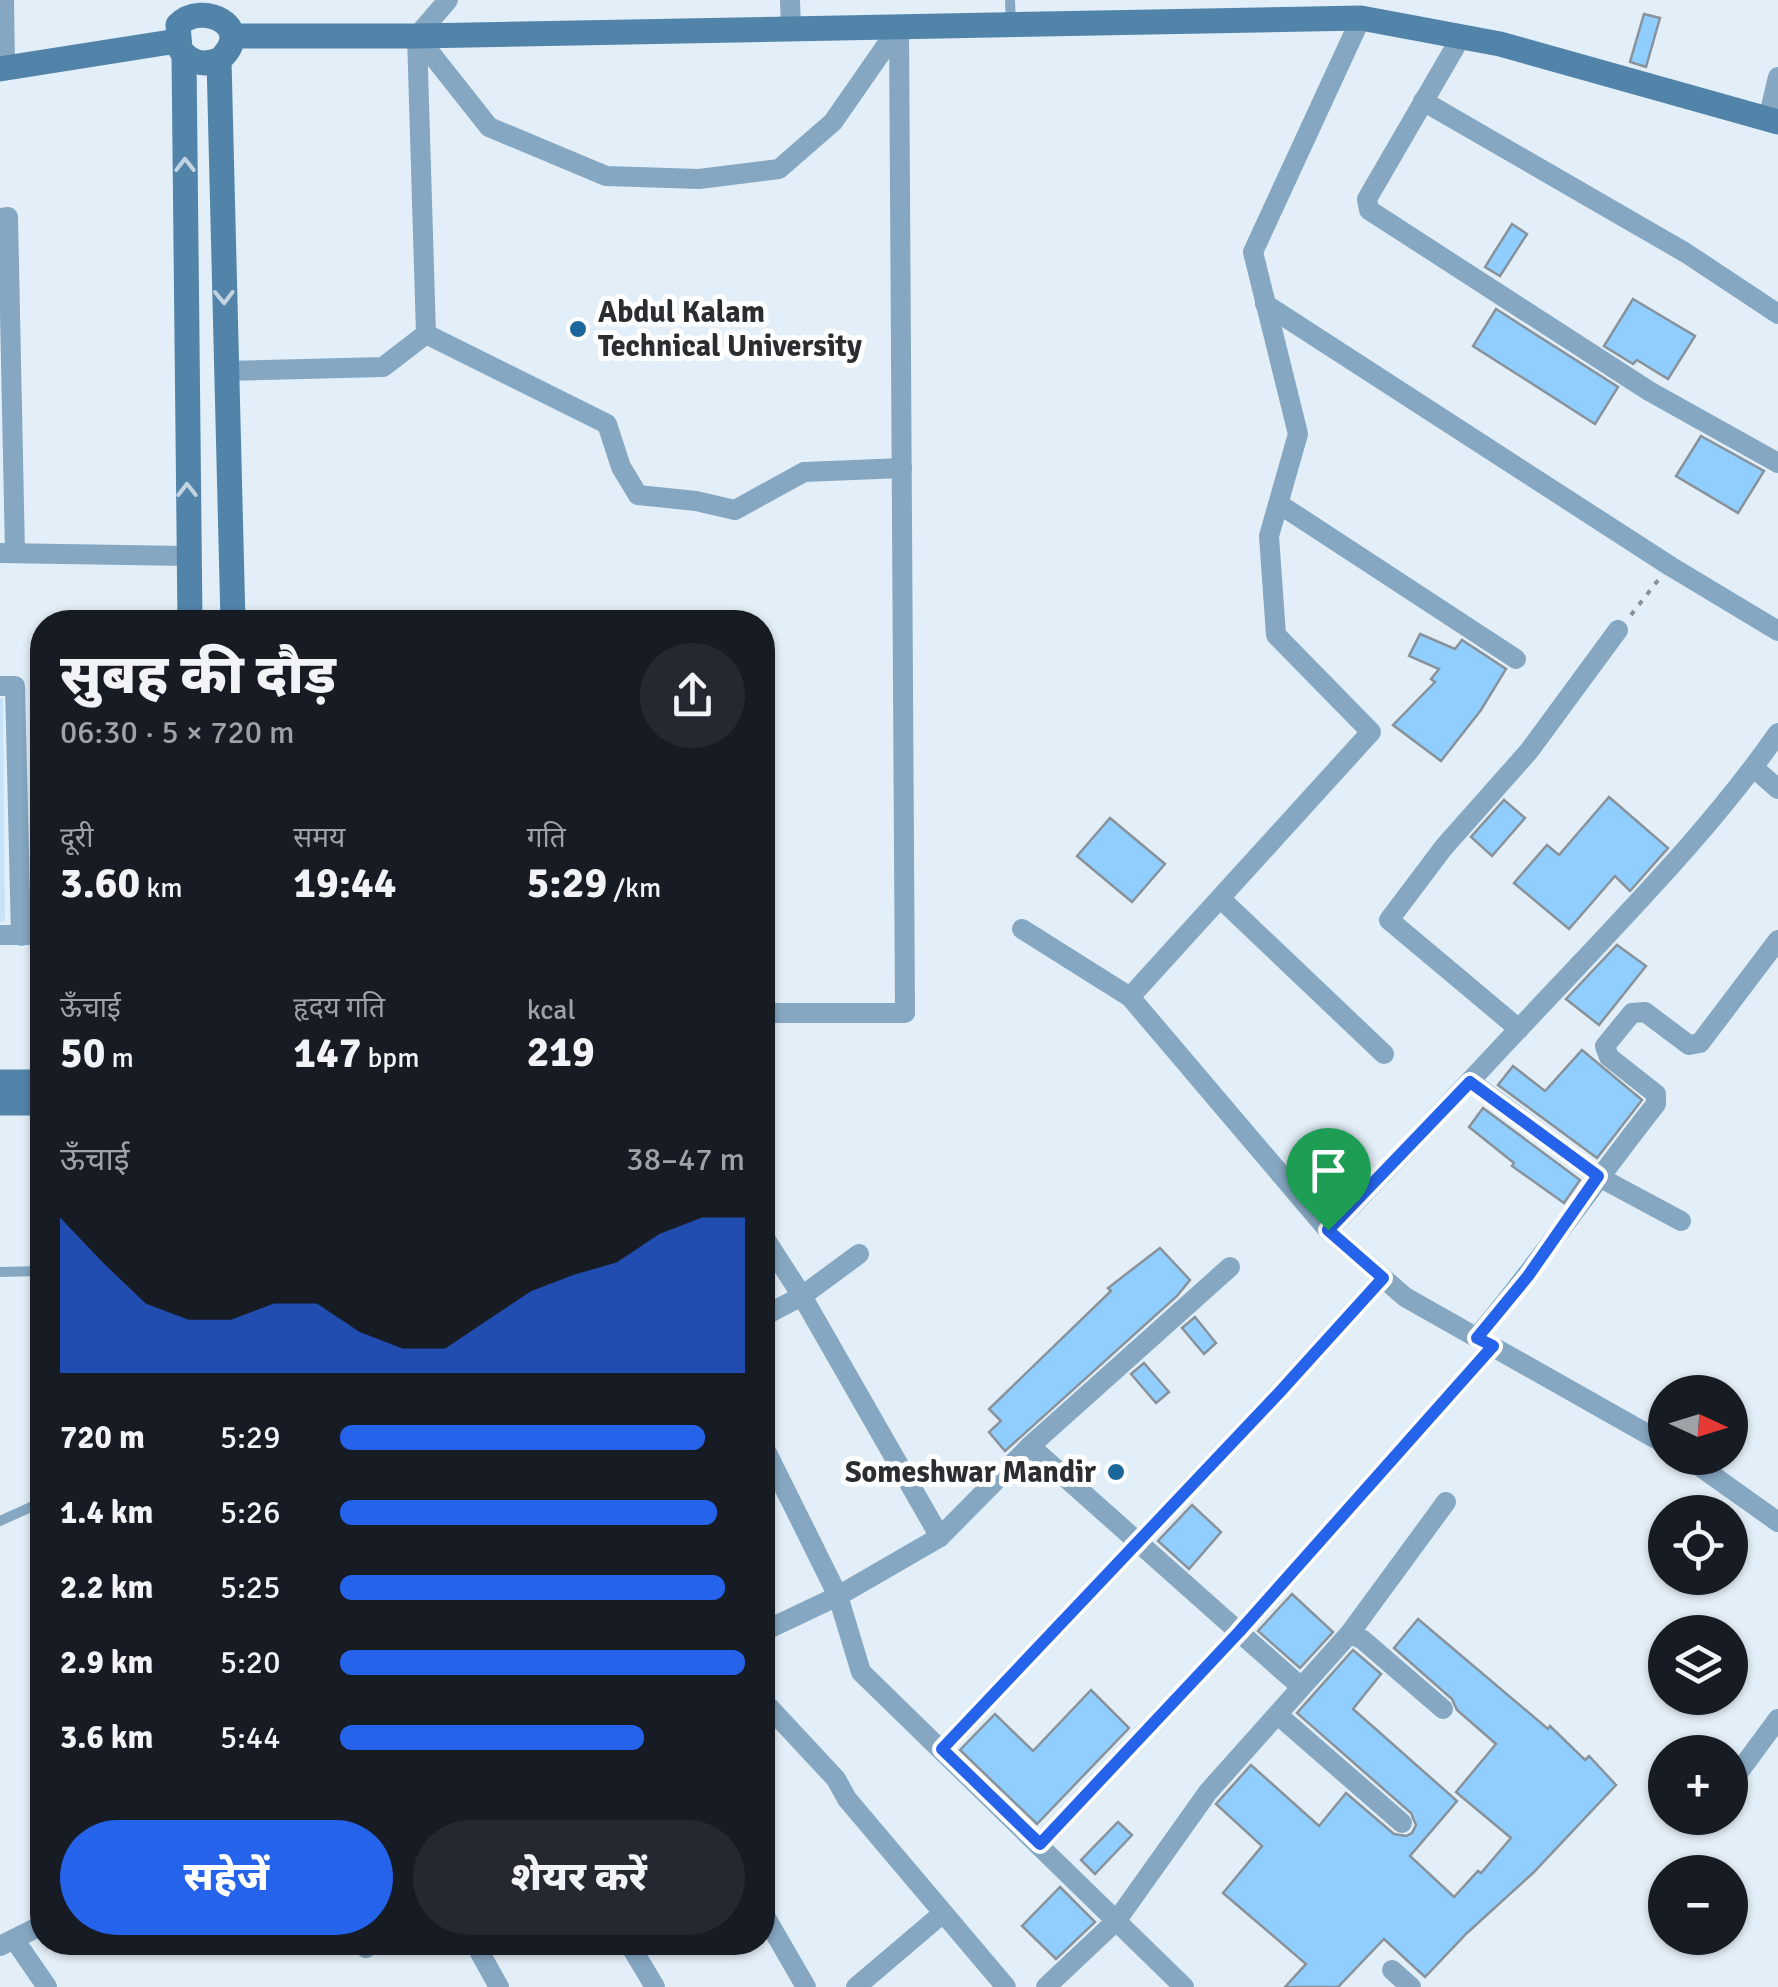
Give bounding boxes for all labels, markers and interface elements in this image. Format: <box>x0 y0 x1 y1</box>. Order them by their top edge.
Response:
one-way arrow <box>174 157 196 172</box>
one-way arrow <box>213 290 235 306</box>
place label: Abdul Kalam Technical University <box>598 294 862 365</box>
marker: Abdul Kalam Technical University <box>567 318 589 340</box>
one-way arrow <box>176 482 198 498</box>
text: सुबह की दौड़ <box>60 641 336 709</box>
button: share <box>640 643 745 748</box>
text: 06:30 · 5 × 720 m <box>60 713 295 752</box>
text: दूरी <box>60 821 94 855</box>
text: समय <box>293 821 345 855</box>
text: गति <box>527 821 566 855</box>
text: 3.60 <box>60 858 140 909</box>
text: 19:44 <box>293 858 396 909</box>
text: 5:29 <box>527 858 607 909</box>
text: km <box>140 871 183 905</box>
text: /km <box>607 871 661 905</box>
text: ऊँचाई <box>60 991 121 1025</box>
text: हृदय गति <box>293 991 385 1025</box>
text: kcal <box>527 993 576 1027</box>
text: 219 <box>527 1027 595 1078</box>
text: 50 <box>60 1028 105 1079</box>
text: 147 <box>293 1028 361 1079</box>
text: m <box>105 1041 134 1075</box>
text: bpm <box>361 1041 419 1075</box>
pin <box>1286 1128 1371 1231</box>
text: ऊँचाई <box>60 1140 129 1179</box>
text: 38–47 m <box>626 1140 745 1179</box>
icon: arrive <box>1301 1143 1356 1198</box>
north arrow <box>1648 1375 1748 1475</box>
map controls <box>1648 1375 1748 1955</box>
text: 720 m <box>60 1418 145 1457</box>
text: 5:29 <box>220 1418 280 1457</box>
place label: Someshwar Mandir <box>845 1454 1096 1491</box>
marker: Someshwar Mandir <box>1105 1461 1127 1483</box>
text: 1.4 km <box>60 1493 153 1532</box>
text: 5:26 <box>220 1493 280 1532</box>
button: locate <box>1648 1495 1748 1595</box>
text: 2.2 km <box>60 1568 153 1607</box>
text: 5:25 <box>220 1568 280 1607</box>
button: layers <box>1648 1615 1748 1715</box>
text: 2.9 km <box>60 1643 153 1682</box>
text: 5:20 <box>220 1643 280 1682</box>
text: 3.6 km <box>60 1718 153 1757</box>
text: 5:44 <box>220 1718 280 1757</box>
button: + <box>1648 1735 1748 1835</box>
button: सहेजें <box>60 1820 393 1935</box>
button: शेयर करें <box>413 1820 745 1935</box>
button: − <box>1648 1855 1748 1955</box>

